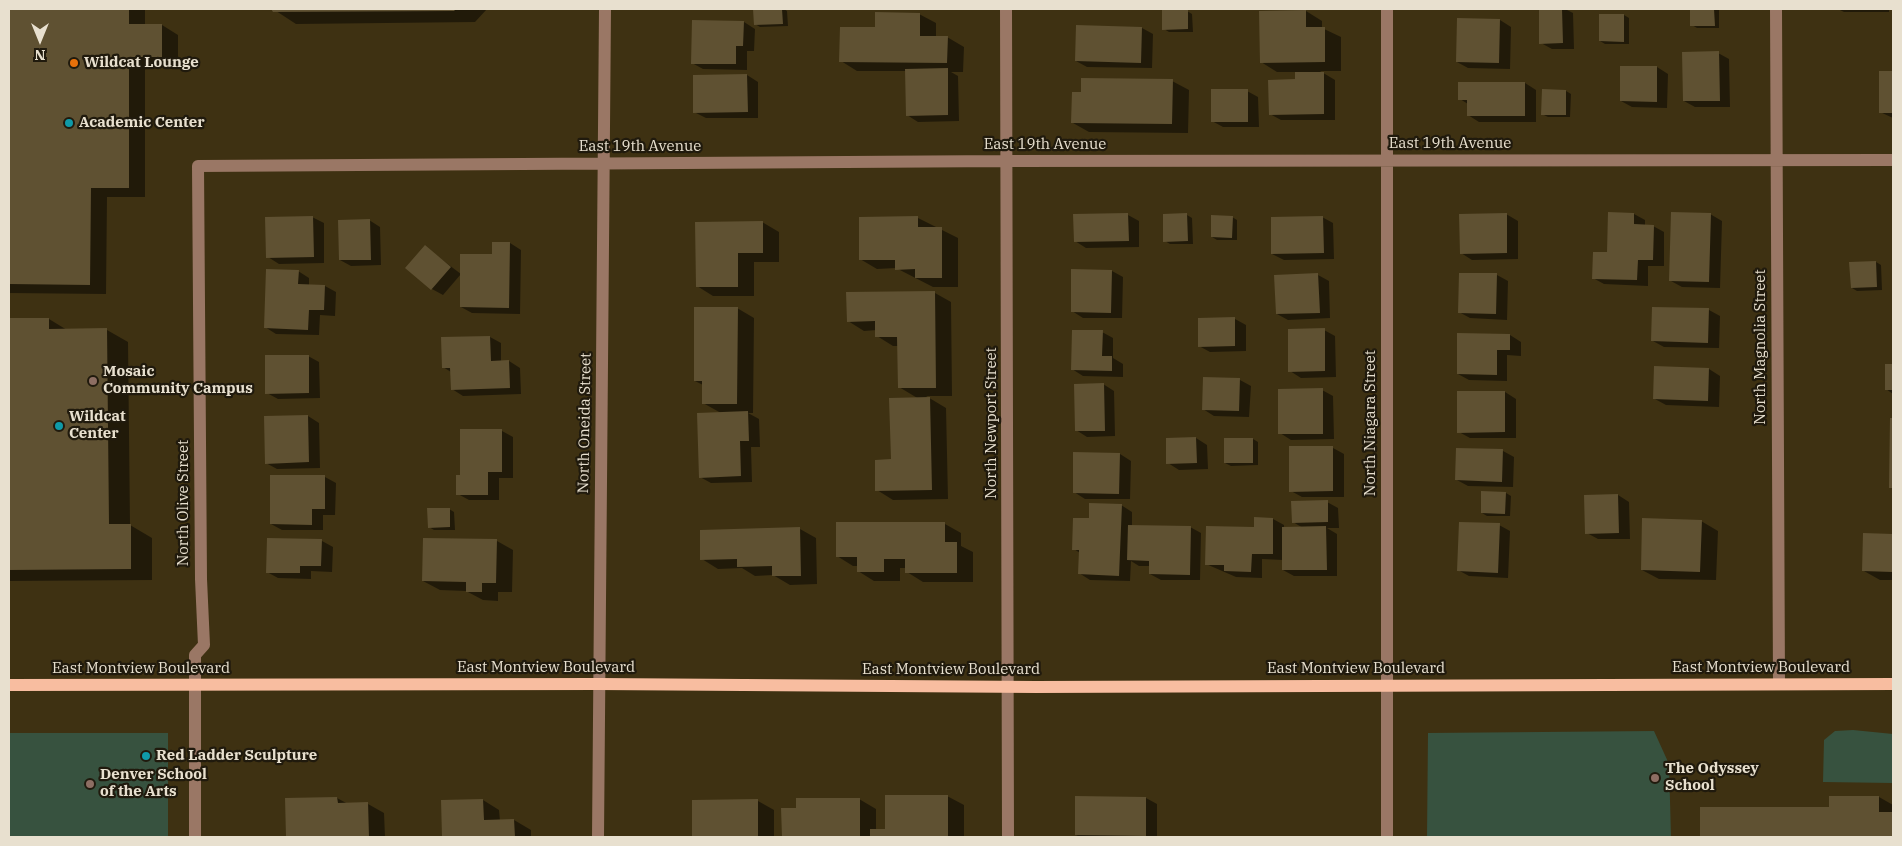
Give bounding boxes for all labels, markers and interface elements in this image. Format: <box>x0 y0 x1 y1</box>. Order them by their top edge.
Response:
north arrow <box>15 15 65 65</box>
text: N <box>34 46 46 64</box>
place label: Wildcat Lounge <box>84 54 199 72</box>
marker: Wildcat Lounge <box>68 57 80 69</box>
place label: Academic Center <box>79 114 205 132</box>
marker: Academic Center <box>63 117 75 129</box>
street label: East 19th Avenue <box>1389 135 1511 153</box>
street label: East 19th Avenue <box>984 136 1106 154</box>
street label: East 19th Avenue <box>579 138 701 156</box>
street label: North Magnolia Street <box>1752 269 1770 425</box>
street label: North Newport Street <box>983 347 1001 499</box>
street label: North Niagara Street <box>1362 350 1380 496</box>
street label: North Oneida Street <box>575 352 595 494</box>
place label: Mosaic Community Campus <box>103 363 253 398</box>
marker: Mosaic Community Campus <box>87 375 99 387</box>
place label: Wildcat Center <box>69 408 126 443</box>
marker: Wildcat Center <box>53 420 65 432</box>
street label: North Olive Street <box>175 440 193 566</box>
street label: East Montview Boulevard <box>457 659 635 677</box>
street label: East Montview Boulevard <box>1672 659 1850 677</box>
street label: East Montview Boulevard <box>52 660 230 678</box>
street label: East Montview Boulevard <box>1267 660 1445 678</box>
street label: East Montview Boulevard <box>862 661 1040 679</box>
place label: Red Ladder Sculpture <box>156 747 317 765</box>
marker: Red Ladder Sculpture <box>140 750 152 762</box>
place label: The Odyssey School <box>1665 760 1759 795</box>
place label: Denver School of the Arts <box>100 766 207 801</box>
marker: The Odyssey School <box>1649 772 1661 784</box>
marker: Denver School of the Arts <box>84 778 96 790</box>

